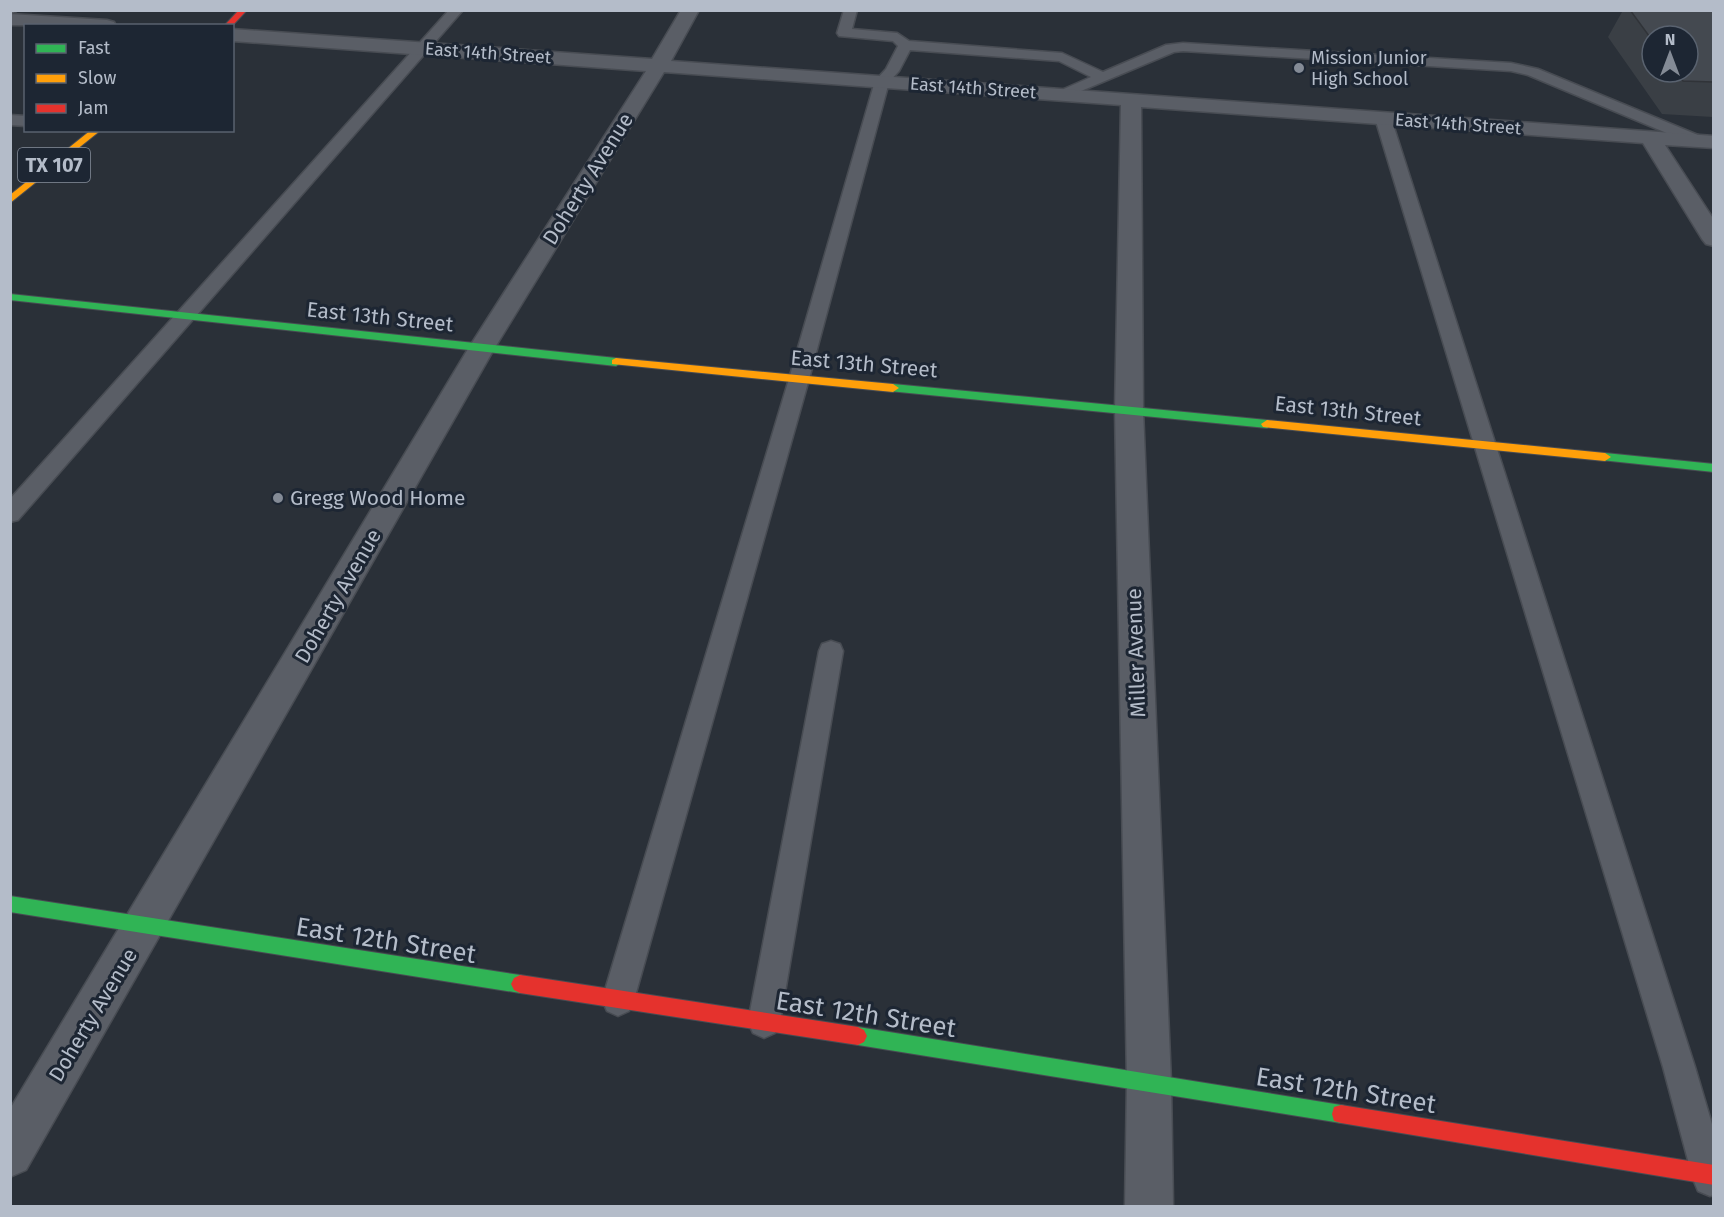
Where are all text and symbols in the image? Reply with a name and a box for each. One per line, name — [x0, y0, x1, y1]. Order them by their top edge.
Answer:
legend — [24, 24, 234, 132]
north arrow — [1640, 24, 1700, 84]
text: N — [1665, 30, 1675, 49]
text: Fast — [78, 37, 111, 59]
street label: East 14th Street — [424, 38, 552, 68]
place label: Mission Junior High School — [1311, 47, 1427, 90]
marker: Mission Junior High School — [1292, 61, 1306, 75]
text: Slow — [78, 67, 117, 89]
street label: East 14th Street — [909, 73, 1037, 103]
text: Jam — [78, 97, 109, 119]
street label: Doherty Avenue — [537, 108, 639, 250]
street label: East 14th Street — [1394, 109, 1522, 139]
road number: TX 107 — [18, 148, 90, 182]
street label: East 13th Street — [305, 296, 455, 338]
street label: East 13th Street — [790, 345, 939, 383]
street label: East 13th Street — [1273, 390, 1423, 432]
place label: Gregg Wood Home — [290, 485, 465, 511]
marker: Gregg Wood Home — [271, 491, 285, 505]
street label: Doherty Avenue — [289, 524, 387, 668]
street label: Miller Avenue — [1121, 588, 1151, 718]
street label: East 12th Street — [294, 911, 479, 970]
street label: Doherty Avenue — [43, 944, 143, 1086]
street label: East 12th Street — [774, 985, 959, 1044]
street label: East 12th Street — [1254, 1061, 1439, 1120]

